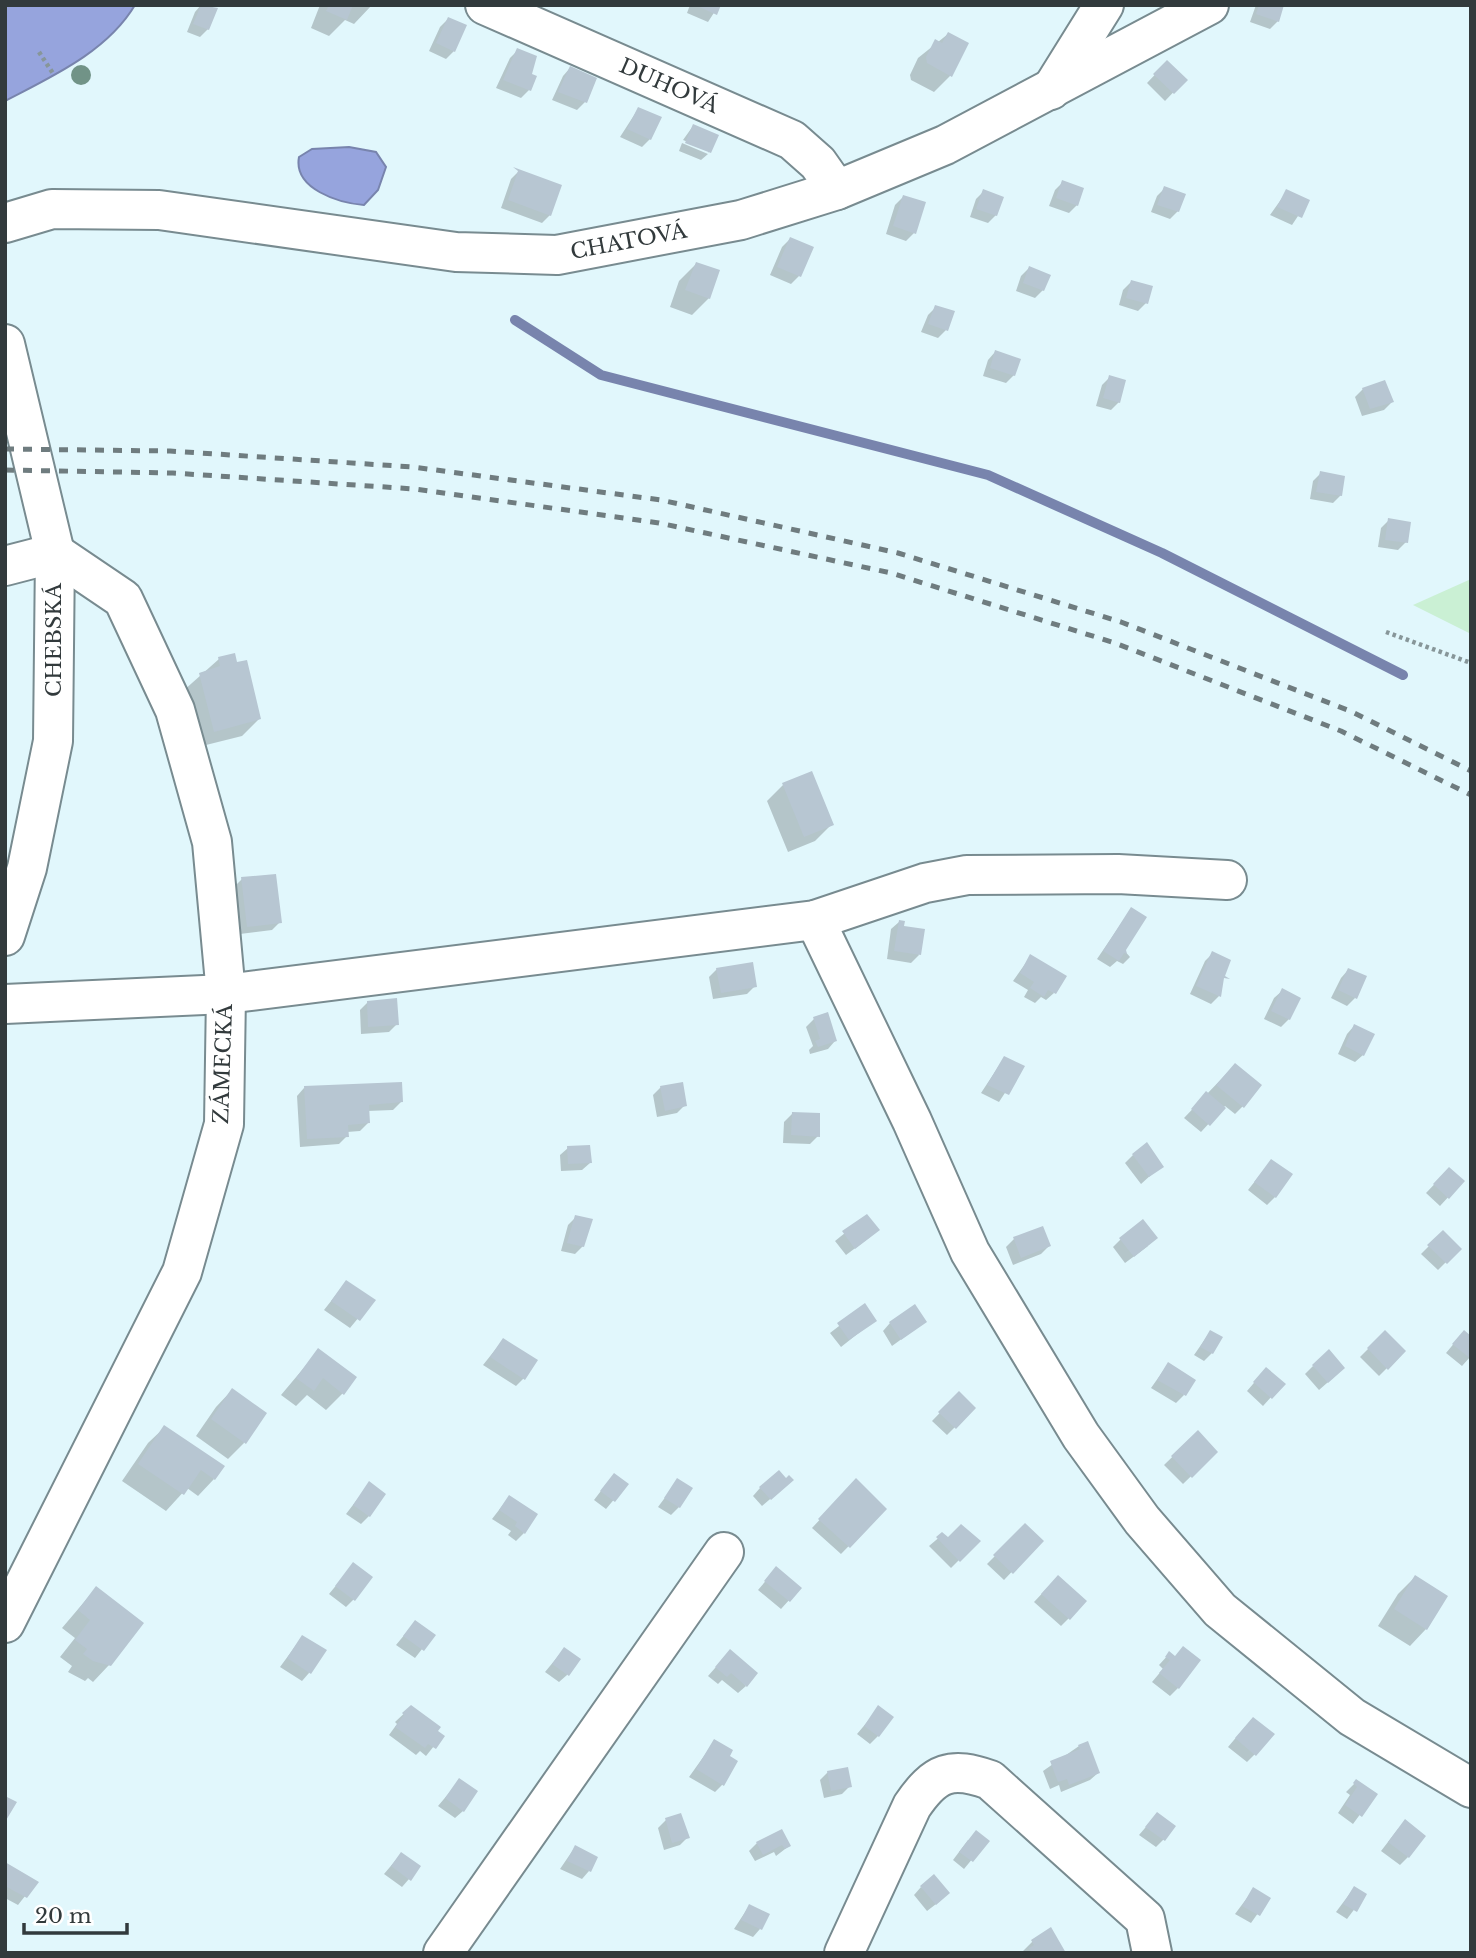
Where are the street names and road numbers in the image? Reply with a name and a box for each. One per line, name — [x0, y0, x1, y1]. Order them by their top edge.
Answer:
street label: DUHOVÁ — [615, 53, 723, 119]
street label: CHATOVÁ — [568, 217, 690, 265]
street label: CHEBSKÁ — [41, 582, 67, 697]
street label: ZÁMECKÁ — [208, 1003, 238, 1124]

